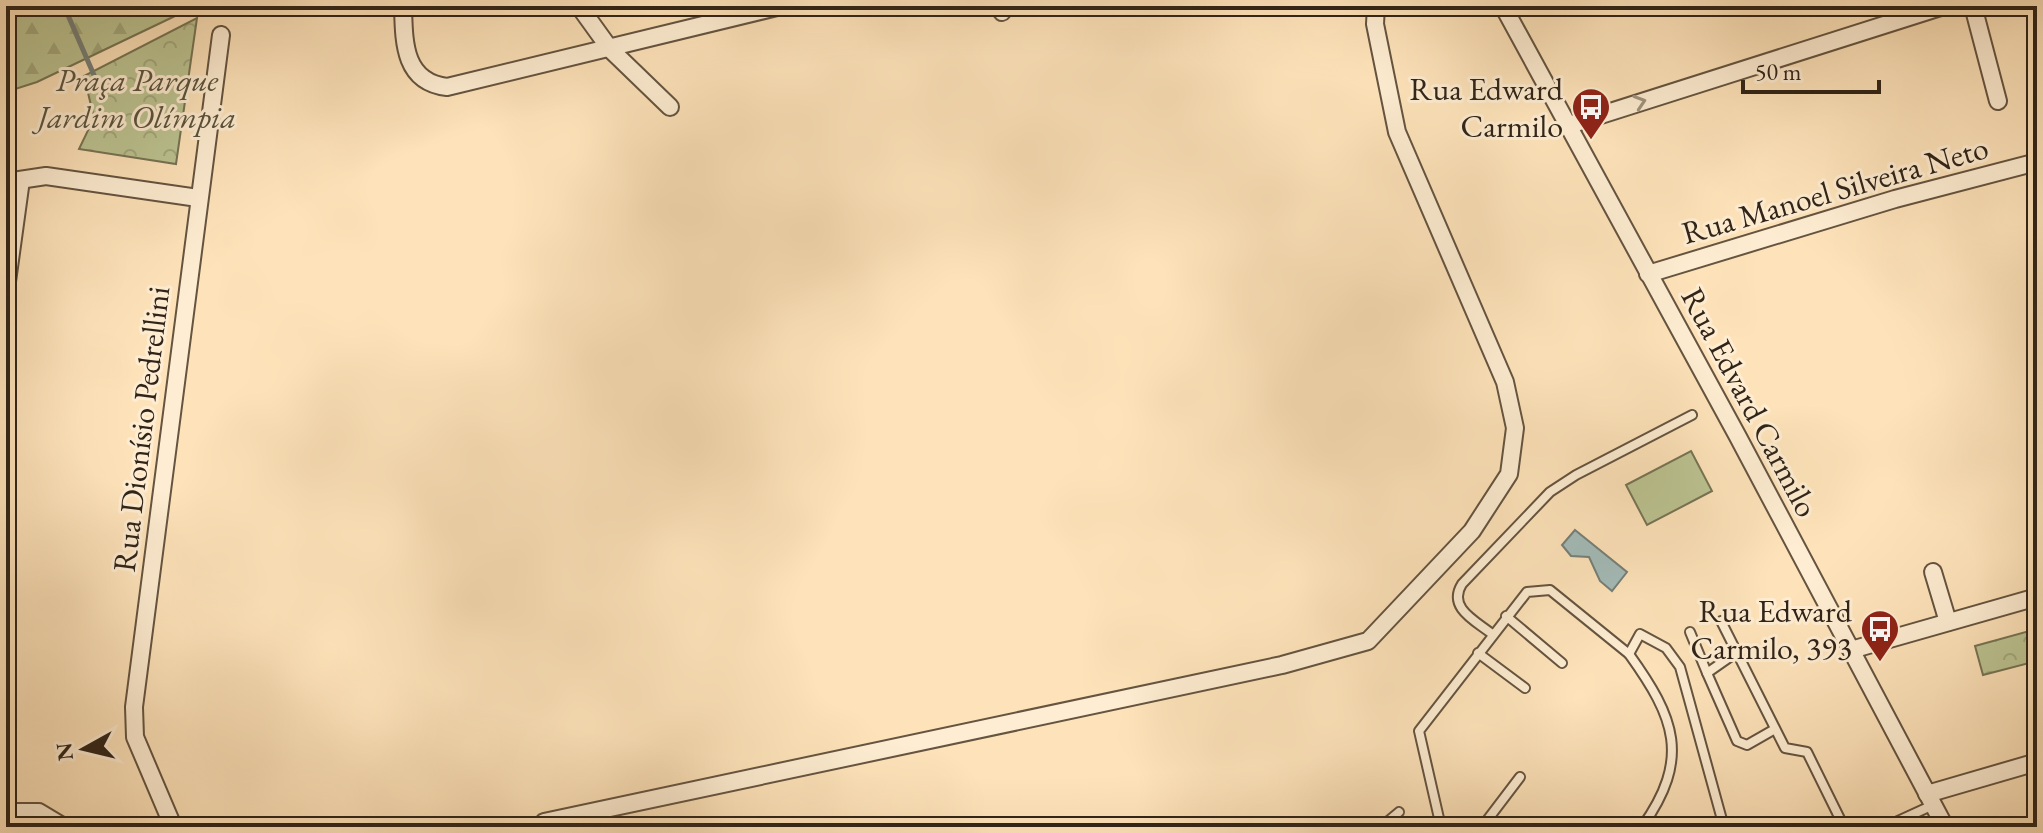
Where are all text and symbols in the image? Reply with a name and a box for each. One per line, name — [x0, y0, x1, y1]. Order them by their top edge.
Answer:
scale bar — [1743, 44, 1879, 94]
text: 50 m — [1755, 56, 1802, 87]
park label: Praça Parque Jardim Olímpia — [32, 59, 236, 138]
place label: Rua Edward Carmilo — [1410, 68, 1564, 147]
bus stop icon: Rua Edward Carmilo — [1570, 86, 1612, 141]
one-way arrow — [1633, 96, 1647, 112]
street label: Rua Manoel Silveira Neto — [1677, 126, 1993, 254]
street label: Rua Edvard Carmilo — [1672, 280, 1828, 524]
street label: Rua Dionísio Pedrellini — [103, 284, 179, 574]
place label: Rua Edward Carmilo, 393 — [1691, 590, 1853, 669]
bus stop icon: Rua Edward Carmilo, 393 — [1859, 608, 1901, 663]
north arrow — [44, 709, 124, 789]
text: N — [49, 741, 80, 763]

